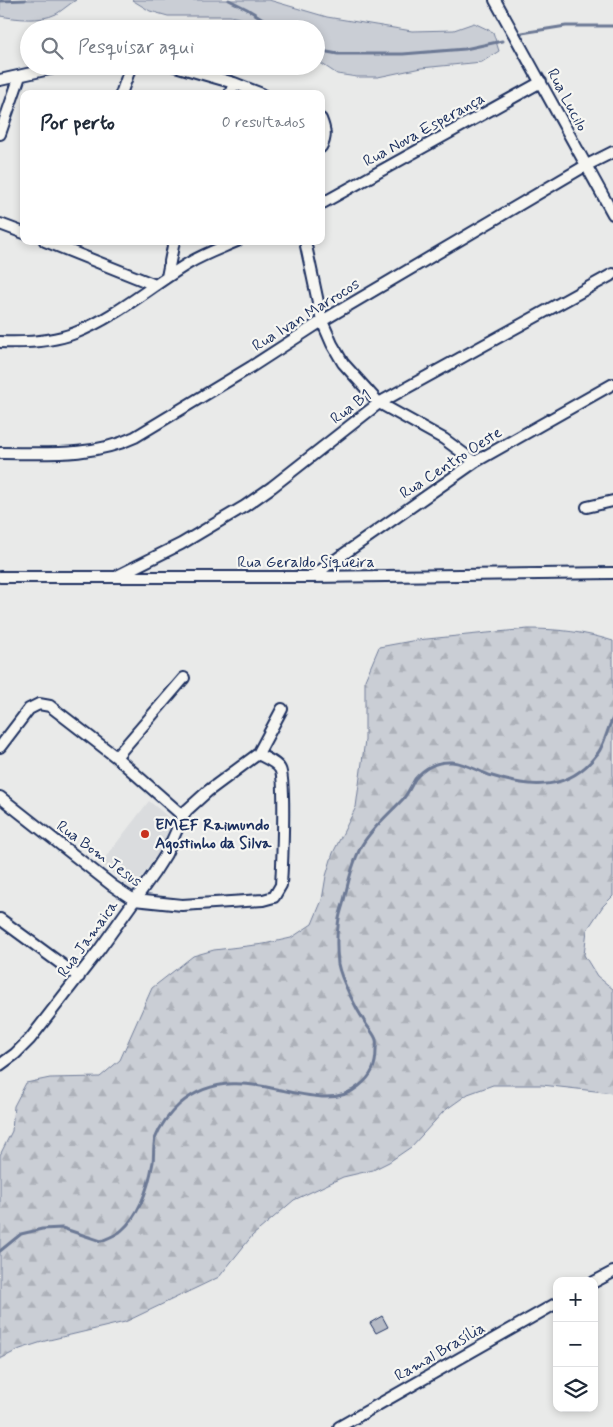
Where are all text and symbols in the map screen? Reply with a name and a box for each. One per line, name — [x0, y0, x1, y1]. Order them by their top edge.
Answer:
search box — [20, 20, 325, 75]
icon: search — [38, 34, 66, 62]
text: Pesquisar aqui — [78, 35, 194, 60]
street label: Rua Lucilo — [542, 65, 592, 135]
street label: Rua Nova Esperança — [360, 88, 488, 172]
text: Por perto — [40, 109, 115, 137]
text: 0 resultados — [222, 112, 305, 133]
street label: Rua Ivan Marrocos — [248, 274, 364, 356]
street label: Rua B1 — [326, 385, 376, 429]
street label: Rua Centro Oeste — [396, 422, 506, 504]
street label: Rua Geraldo Siqueira — [237, 552, 375, 573]
place label: EMEF Raimundo Agostinho da Silva — [155, 815, 272, 855]
street label: Rua Bom Jesus — [52, 816, 146, 892]
marker: EMEF Raimundo Agostinho da Silva — [139, 828, 151, 840]
street label: Rua Jamaica — [53, 896, 123, 982]
map controls — [553, 1277, 598, 1412]
button: + — [553, 1277, 598, 1322]
street label: Ramal Brasília — [391, 1318, 489, 1386]
button: − — [553, 1322, 598, 1367]
button: layers — [553, 1367, 598, 1412]

